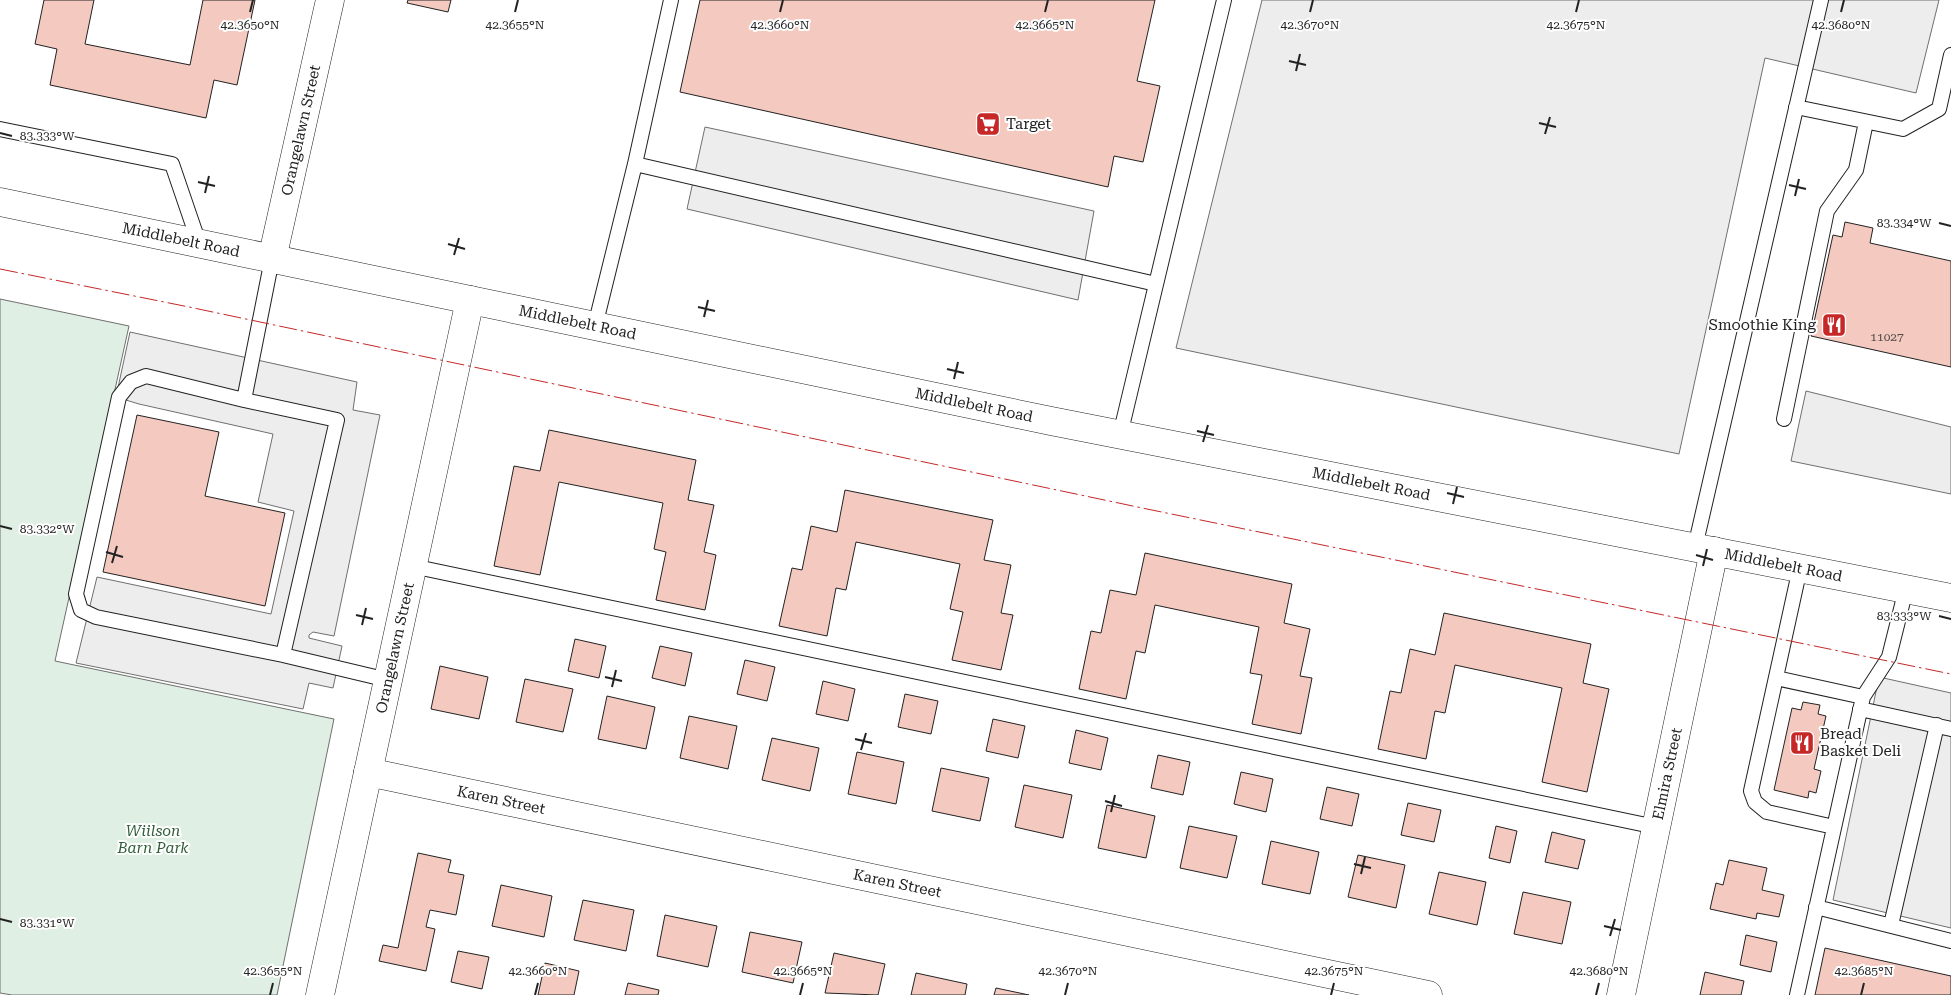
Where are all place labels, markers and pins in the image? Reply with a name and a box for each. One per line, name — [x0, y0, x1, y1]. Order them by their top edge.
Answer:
supermarket icon: Target — [975, 111, 1001, 137]
place label: Target — [1006, 115, 1052, 133]
restaurant icon: Smoothie King — [1821, 312, 1847, 338]
place label: Smoothie King — [1709, 316, 1816, 334]
place label: Bread Basket Deli — [1820, 725, 1901, 760]
restaurant icon: Bread Basket Deli — [1789, 730, 1815, 756]

